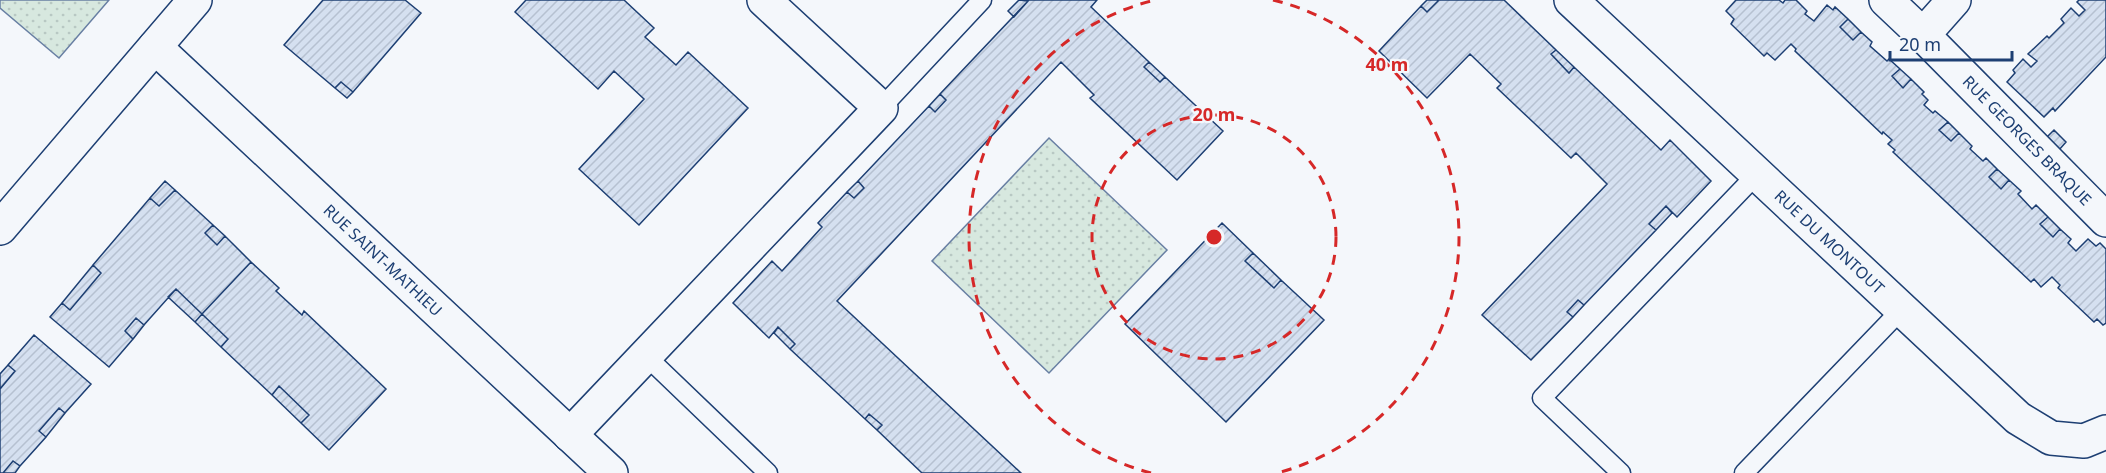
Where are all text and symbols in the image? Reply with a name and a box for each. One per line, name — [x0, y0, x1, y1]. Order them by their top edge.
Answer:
scale bar — [1890, 24, 2012, 62]
text: 20 m — [1899, 32, 1941, 56]
text: 40 m — [1366, 52, 1408, 76]
street label: RUE GEORGES BRAQUE — [1958, 71, 2096, 210]
text: 20 m — [1193, 102, 1235, 126]
street label: RUE DU MONTOUT — [1770, 185, 1889, 299]
street label: RUE SAINT-MATHIEU — [319, 199, 447, 321]
centre of rings — [1204, 227, 1224, 247]

